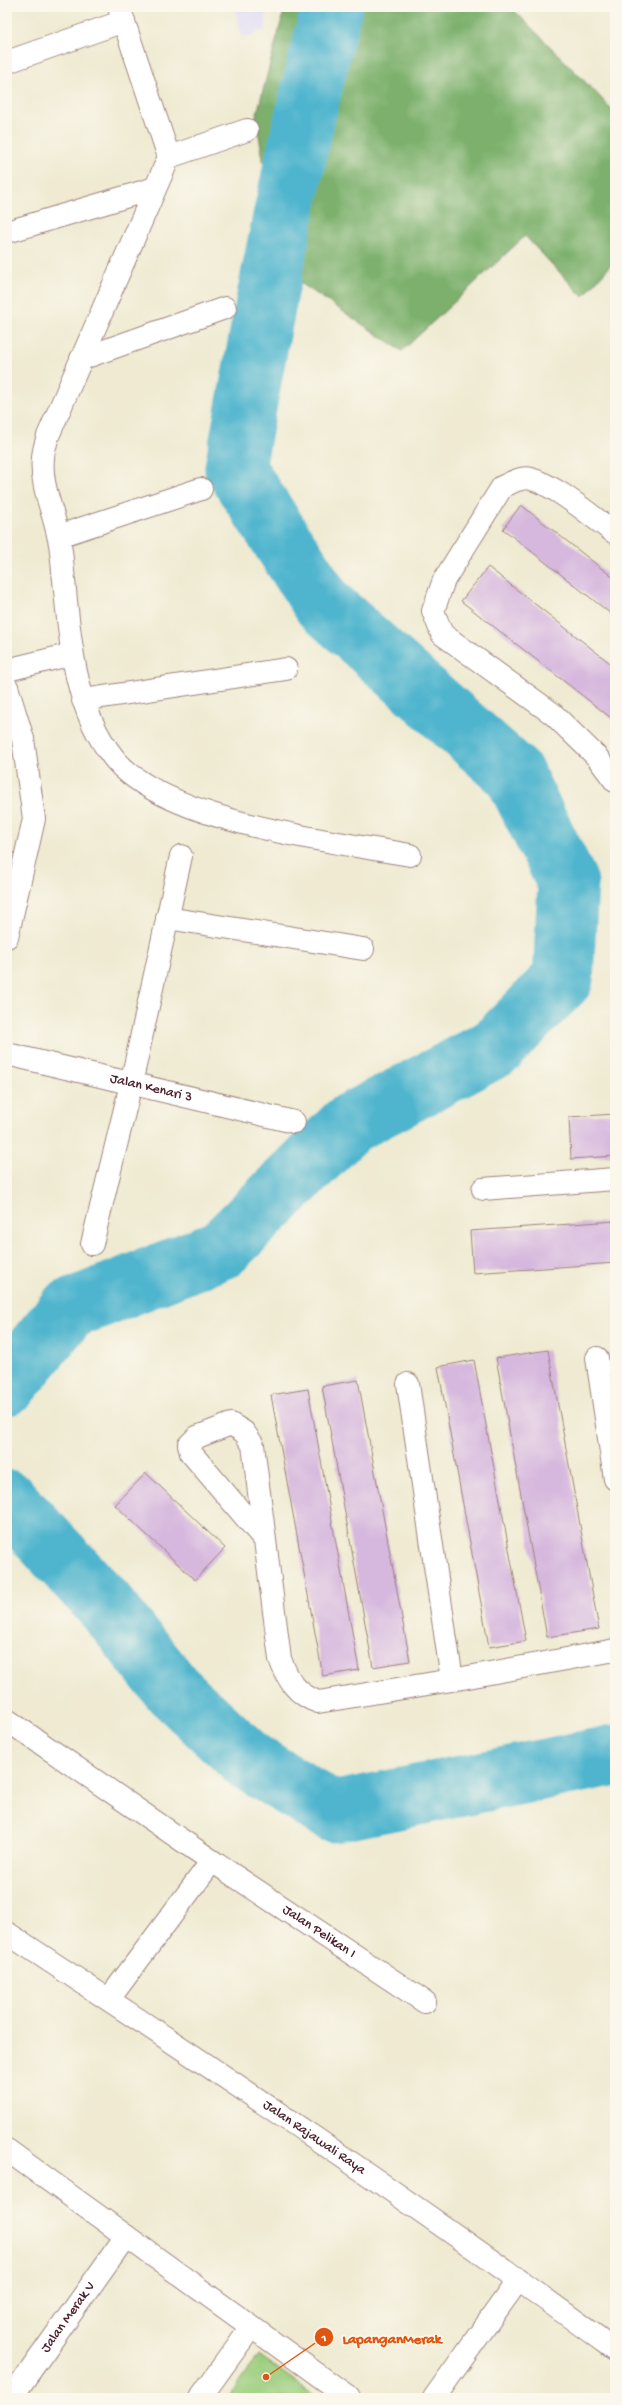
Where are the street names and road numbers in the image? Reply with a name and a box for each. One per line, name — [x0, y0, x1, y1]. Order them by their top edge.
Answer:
street label: Jalan Kenari 3 — [108, 1070, 194, 1106]
street label: Jalan Pelikan I — [279, 1901, 359, 1962]
street label: Jalan Rajawali Raya — [259, 2097, 370, 2179]
street label: Jalan Merak V — [37, 2278, 99, 2356]

